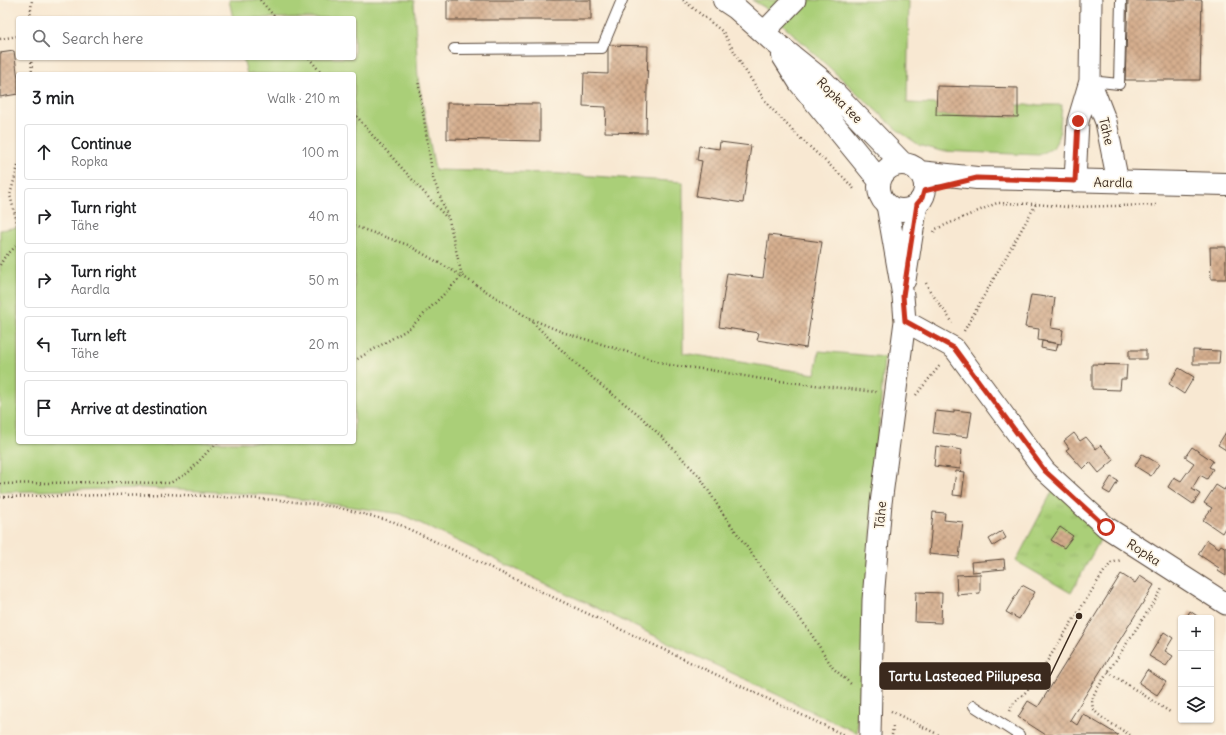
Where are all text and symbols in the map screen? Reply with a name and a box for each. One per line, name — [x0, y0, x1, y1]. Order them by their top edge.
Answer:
search box — [16, 16, 356, 60]
icon: search — [30, 27, 52, 49]
text: Search here — [62, 29, 143, 48]
street label: Ropka tee — [813, 74, 866, 127]
text: 3 min — [32, 87, 74, 109]
text: Walk · 210 m — [267, 90, 340, 107]
route end — [1069, 112, 1087, 130]
street label: Tähe — [1095, 116, 1118, 147]
text: Continue — [71, 134, 132, 153]
icon: ahead — [33, 141, 55, 163]
text: 100 m — [302, 144, 339, 161]
text: Ropka — [71, 153, 108, 170]
street label: Aardla — [1093, 174, 1133, 191]
text: Turn right — [71, 198, 136, 217]
icon: right — [33, 205, 55, 227]
text: 40 m — [308, 208, 339, 225]
text: Tähe — [71, 217, 99, 234]
text: Turn right — [71, 262, 136, 281]
icon: right — [33, 269, 55, 291]
text: 50 m — [308, 272, 339, 289]
text: Aardla — [71, 281, 110, 298]
text: Turn left — [71, 326, 126, 345]
icon: left — [33, 333, 55, 355]
text: 20 m — [309, 336, 339, 353]
text: Tähe — [71, 345, 99, 362]
icon: arrive — [33, 397, 55, 419]
text: Arrive at destination — [71, 399, 207, 418]
street label: Tähe — [871, 500, 890, 530]
route start — [1097, 518, 1115, 536]
street label: Ropka — [1124, 535, 1164, 570]
map controls — [1178, 615, 1214, 723]
button: + — [1178, 615, 1214, 651]
button: − — [1178, 651, 1214, 687]
callout: Tartu Lasteaed Piilupesa — [880, 663, 1050, 689]
text: Tartu Lasteaed Piilupesa — [888, 667, 1042, 685]
button: layers — [1178, 687, 1214, 723]

